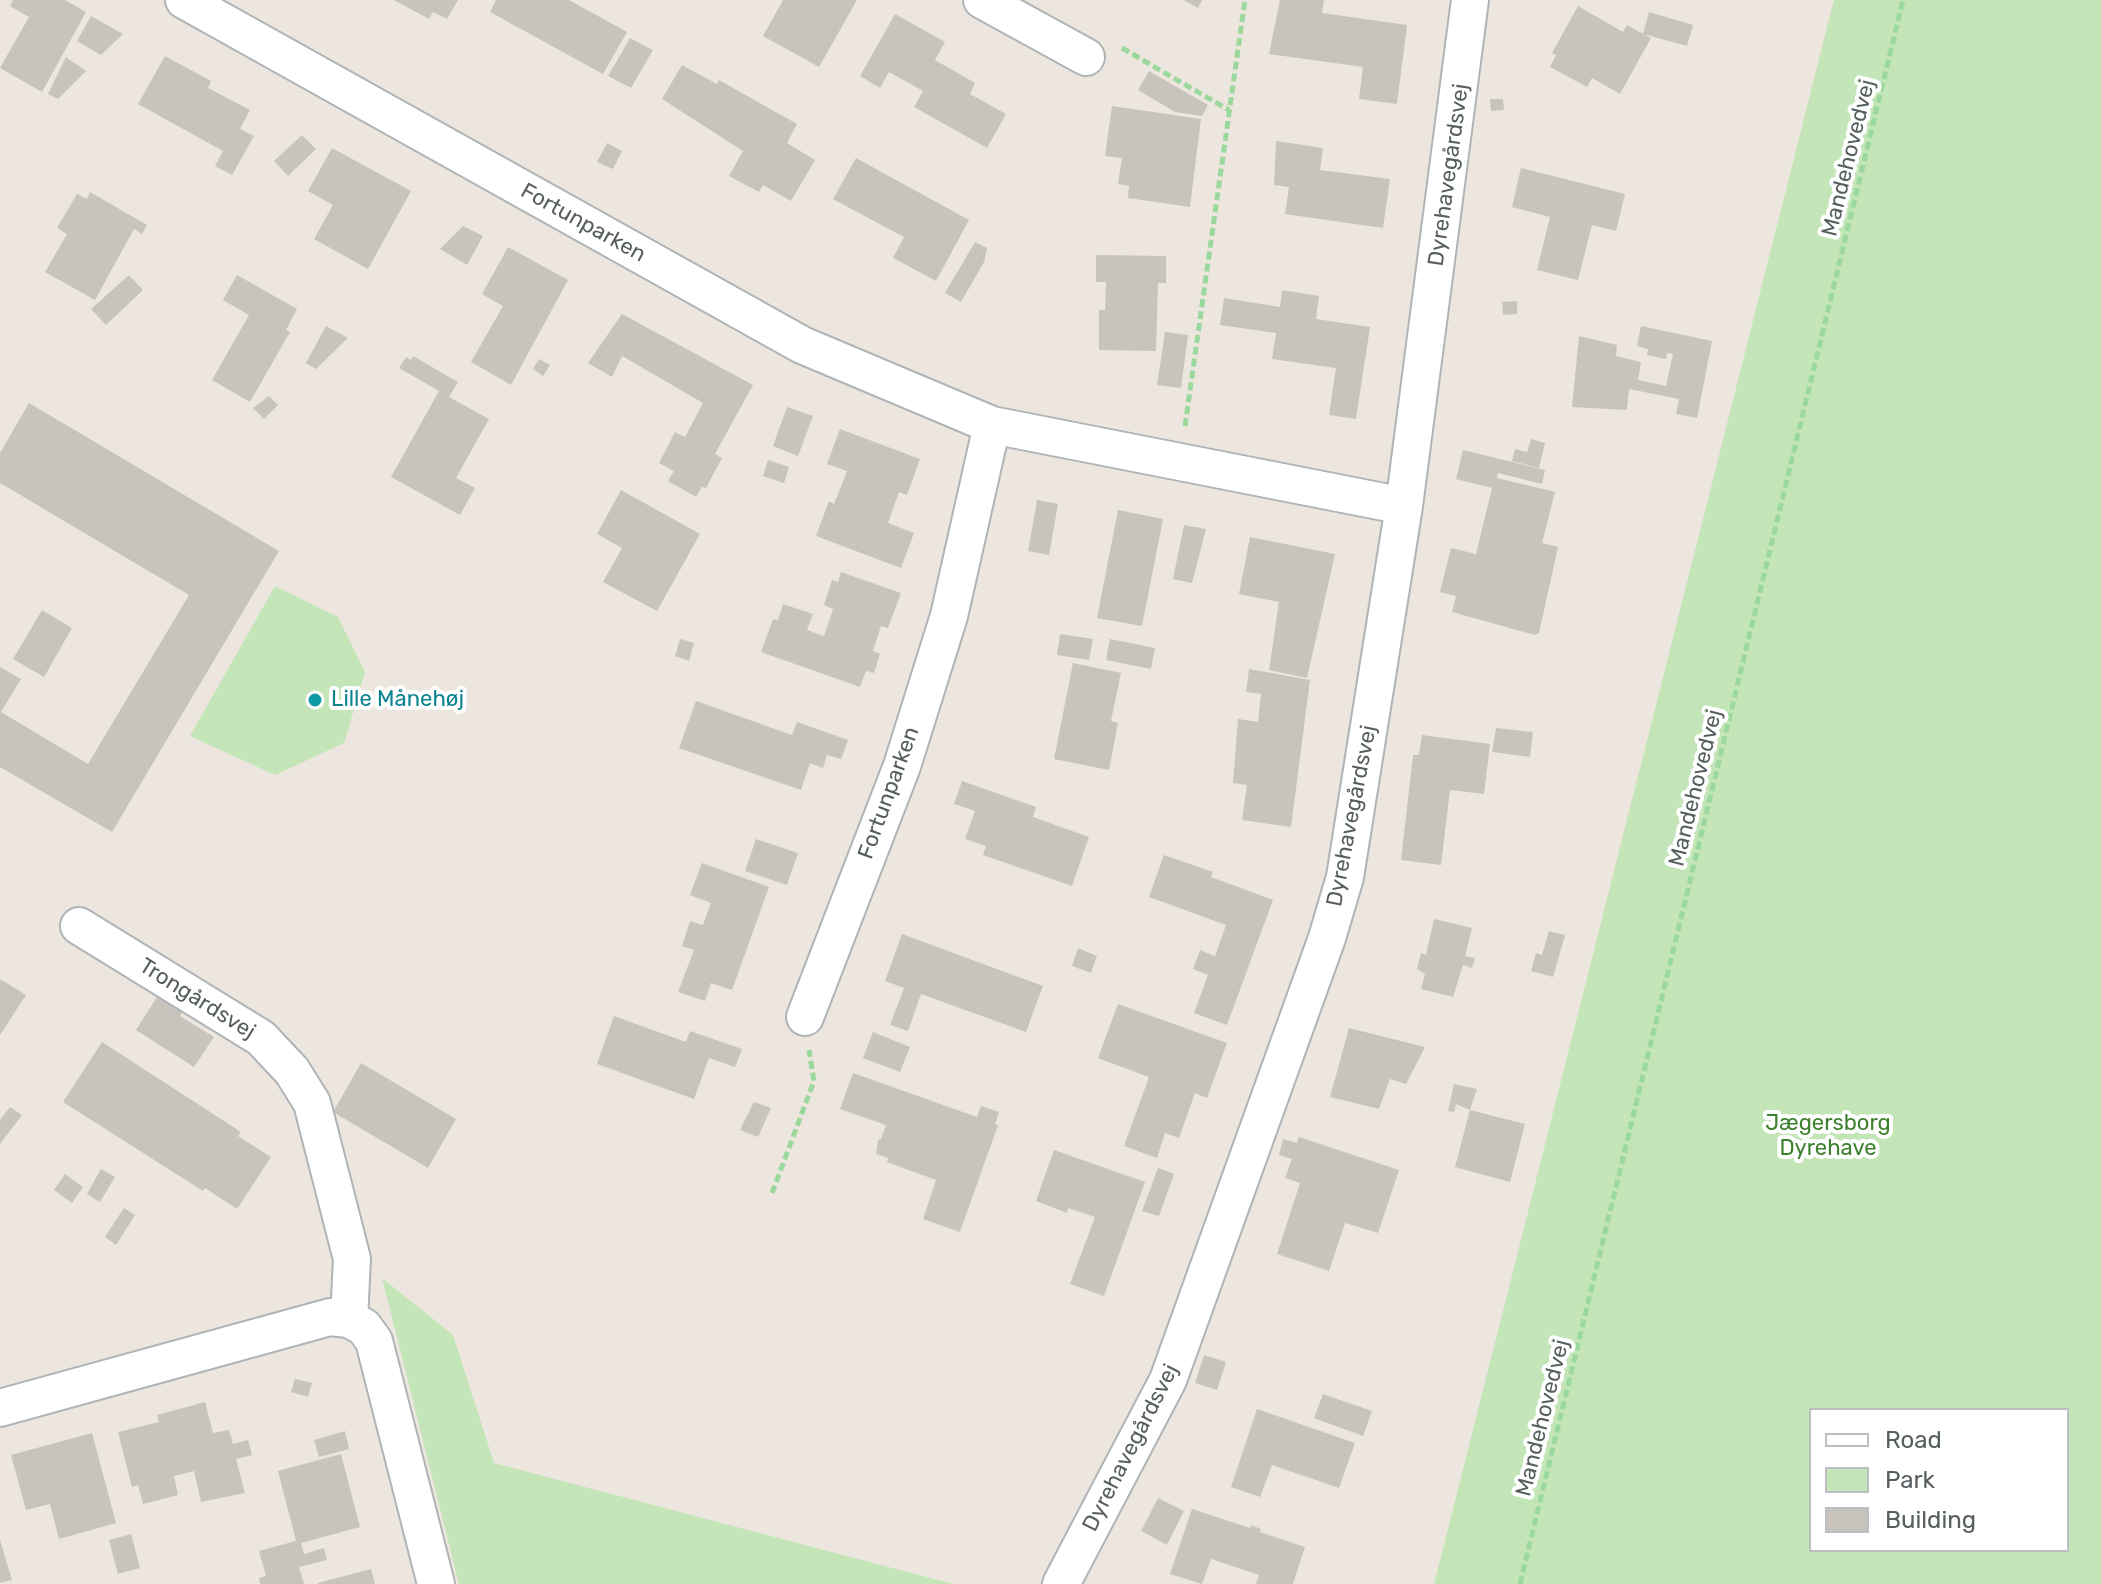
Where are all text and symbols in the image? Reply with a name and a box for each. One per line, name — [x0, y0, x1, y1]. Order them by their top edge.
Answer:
street label: Mandehovedvej — [1817, 77, 1881, 239]
street label: Dyrehavegårdsvej — [1423, 82, 1475, 268]
street label: Fortunparken — [516, 178, 650, 268]
place label: Lille Månehøj — [331, 687, 464, 713]
marker: Lille Månehøj — [306, 691, 324, 709]
street label: Mandehovedvej — [1664, 707, 1728, 869]
street label: Fortunparken — [853, 723, 925, 863]
street label: Dyrehavegårdsvej — [1321, 723, 1383, 909]
street label: Trongårdsvej — [134, 953, 260, 1045]
park label: Jægersborg Dyrehave — [1765, 1111, 1891, 1162]
street label: Mandehovedvej — [1511, 1337, 1575, 1499]
street label: Dyrehavegårdsvej — [1077, 1360, 1185, 1536]
legend — [1809, 1408, 2069, 1552]
text: Road — [1885, 1426, 1942, 1454]
text: Park — [1885, 1466, 1935, 1494]
text: Building — [1885, 1506, 1976, 1534]

